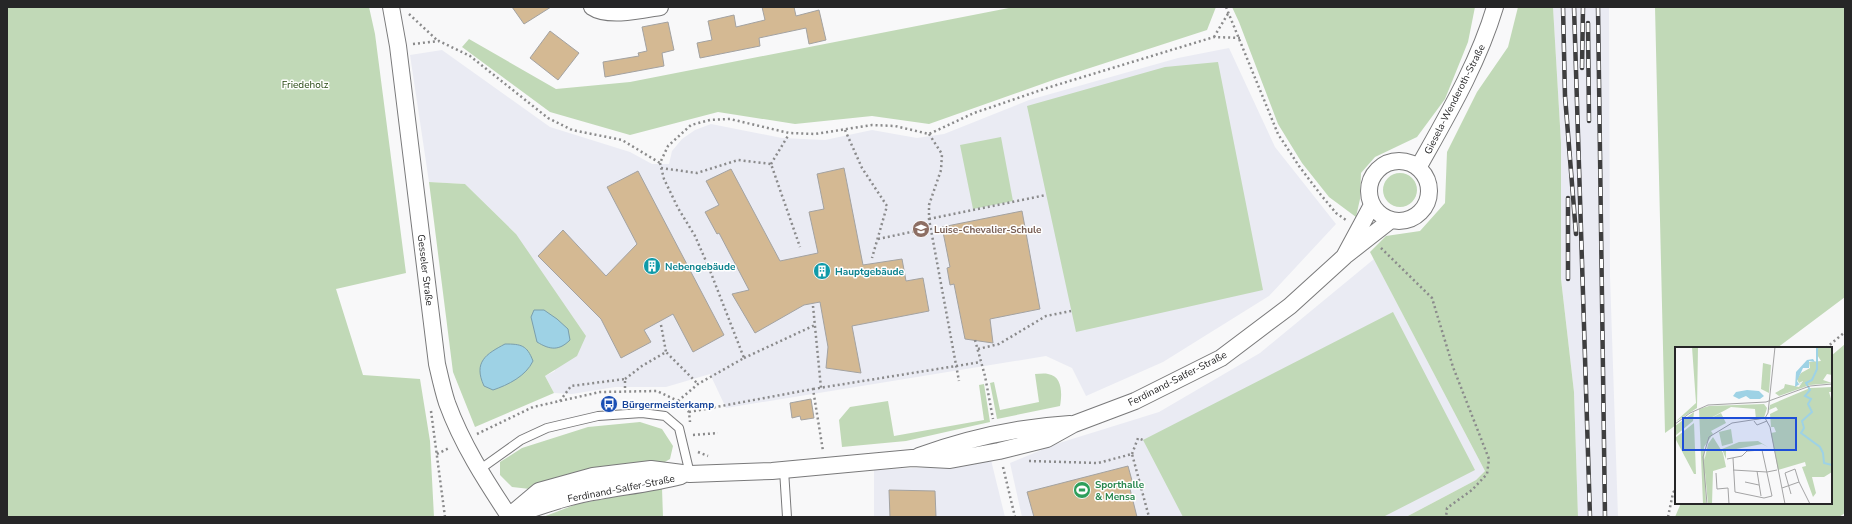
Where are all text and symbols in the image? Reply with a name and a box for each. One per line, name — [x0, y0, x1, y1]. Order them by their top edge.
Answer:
street label: Giesela-Wenderoth-Straße — [1421, 42, 1489, 157]
park label: Friedeholz — [282, 78, 329, 92]
school or university icon: Luise-Chevalier-Schule — [911, 219, 931, 239]
place label: Luise-Chevalier-Schule — [934, 223, 1042, 237]
street label: Gesseler Straße — [414, 234, 436, 307]
building icon: Nebengebäude — [642, 256, 662, 276]
place label: Nebengebäude — [665, 260, 736, 274]
building icon: Hauptgebäude — [812, 261, 832, 281]
place label: Hauptgebäude — [835, 265, 904, 279]
inset map — [1675, 347, 1832, 504]
street label: Ferdinand-Salfer-Straße — [1126, 348, 1229, 410]
bus stop icon: Bürgermeisterkamp — [599, 394, 619, 414]
place label: Bürgermeisterkamp — [622, 398, 714, 412]
street label: Ferdinand-Salfer-Straße — [566, 472, 676, 506]
place label: Sporthalle & Mensa — [1095, 478, 1145, 504]
sports icon: Sporthalle & Mensa — [1072, 480, 1092, 500]

